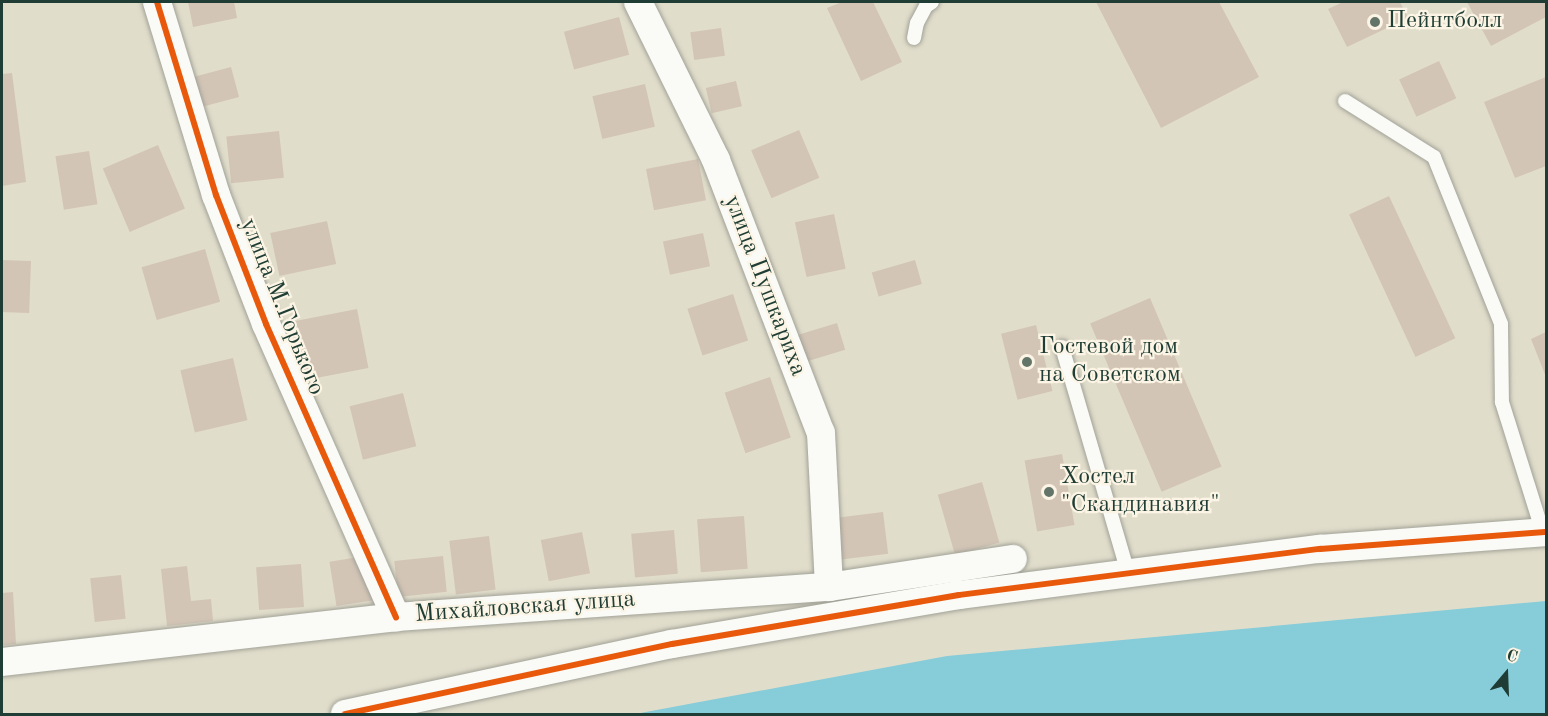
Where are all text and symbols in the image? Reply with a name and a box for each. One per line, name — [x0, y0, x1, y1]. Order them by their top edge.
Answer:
place label: Пейнтболл — [1387, 8, 1502, 36]
marker: Пейнтболл — [1368, 15, 1382, 29]
street label: улица Пушкариха — [716, 191, 812, 381]
street label: улица М.Горького — [232, 214, 330, 400]
place label: Гостевой дом на Советском — [1039, 334, 1181, 390]
marker: Гостевой дом на Советском — [1020, 355, 1034, 369]
place label: Хостел "Скандинавия" — [1061, 464, 1220, 520]
marker: Хостел "Скандинавия" — [1042, 485, 1056, 499]
street label: Михайловская улица — [414, 586, 636, 630]
north arrow — [1476, 644, 1536, 704]
text: С — [1504, 648, 1519, 666]

